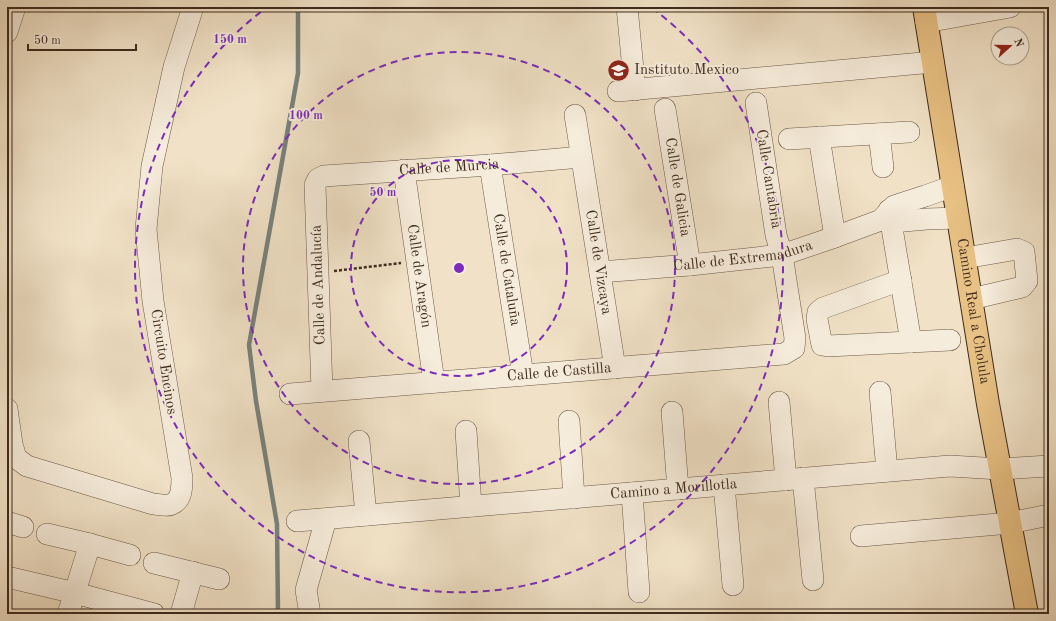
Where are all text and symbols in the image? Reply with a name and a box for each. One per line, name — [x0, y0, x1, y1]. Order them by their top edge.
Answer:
scale bar — [28, 26, 136, 52]
north arrow — [990, 26, 1030, 66]
text: 150 m — [213, 33, 247, 46]
text: 50 m — [34, 34, 61, 47]
text: N — [1011, 37, 1025, 49]
school or university icon: Instituto Mexico — [606, 57, 632, 83]
place label: Instituto Mexico — [634, 63, 739, 78]
text: 100 m — [289, 110, 323, 122]
street label: Calle Cantabria — [753, 128, 783, 230]
street label: Calle de Galicia — [662, 136, 693, 238]
street label: Calle de Murcia — [399, 157, 501, 179]
text: 50 m — [370, 186, 397, 199]
street label: Calle de Vizcaya — [583, 209, 614, 316]
street label: Calle de Cataluña — [490, 213, 523, 327]
street label: Calle de Aragón — [404, 223, 434, 329]
street label: Calle de Andalucía — [309, 224, 329, 345]
street label: Camino Real a Cholula — [954, 237, 992, 386]
street label: Calle de Extremadura — [673, 238, 815, 274]
centre of rings — [452, 261, 466, 275]
street label: Circuito Encinos — [147, 308, 179, 416]
street label: Calle de Castilla — [506, 360, 612, 384]
street label: Camino a Morillotla — [610, 476, 738, 502]

